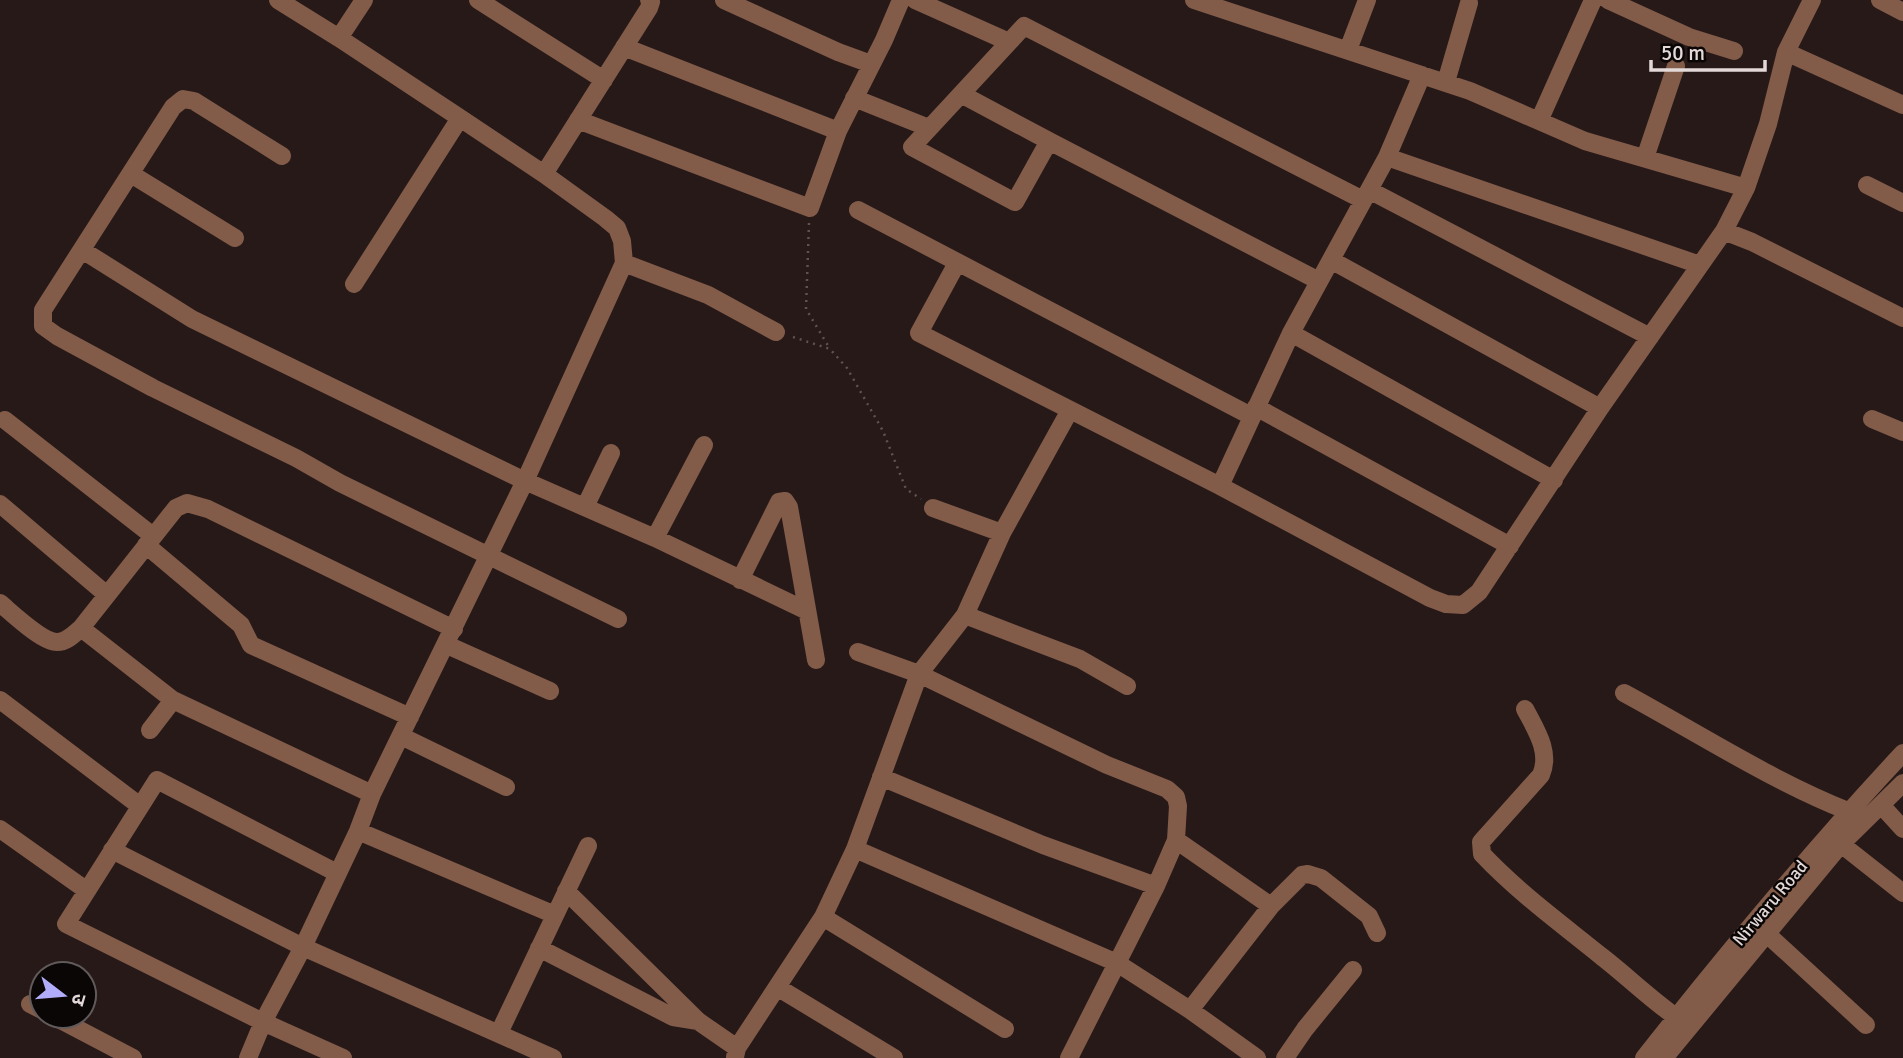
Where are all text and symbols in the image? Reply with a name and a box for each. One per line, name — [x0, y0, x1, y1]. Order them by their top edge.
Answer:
scale bar — [1651, 28, 1765, 72]
text: 50 m — [1661, 40, 1705, 66]
street label: Nirwaru Road — [1728, 856, 1812, 950]
north arrow — [28, 960, 98, 1030]
text: उ — [65, 991, 91, 1009]

